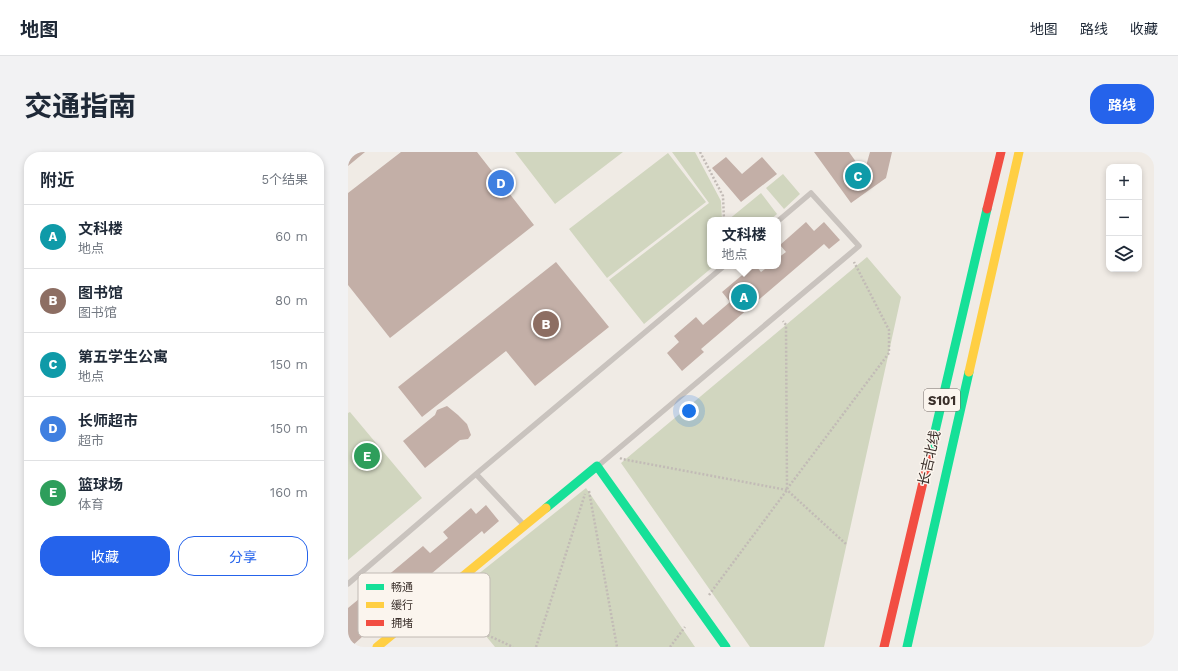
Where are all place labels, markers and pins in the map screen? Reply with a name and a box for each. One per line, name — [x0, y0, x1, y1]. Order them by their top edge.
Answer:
pin: C — [845, 161, 871, 191]
pin: D — [488, 168, 514, 198]
pin: A — [731, 282, 757, 312]
pin: B — [533, 309, 559, 339]
pin: E — [354, 441, 380, 471]

